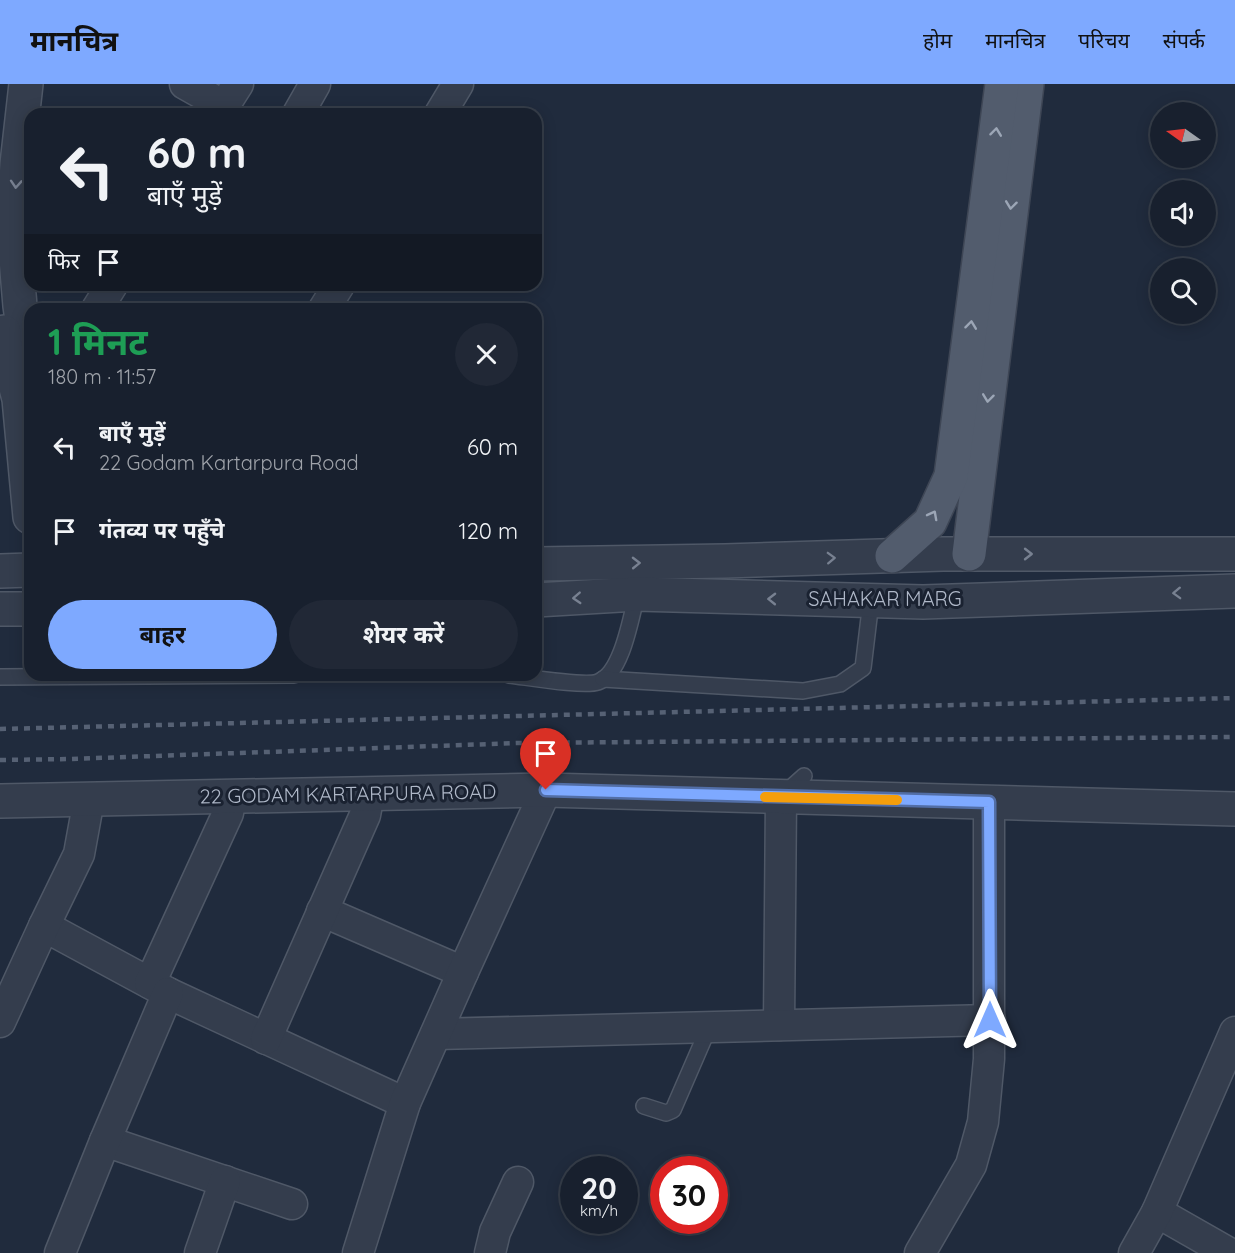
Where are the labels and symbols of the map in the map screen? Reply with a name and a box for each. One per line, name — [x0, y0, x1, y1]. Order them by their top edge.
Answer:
north arrow — [1150, 102, 1216, 168]
one-way arrow — [989, 127, 1001, 137]
one-way arrow — [10, 179, 23, 189]
one-way arrow — [1006, 200, 1018, 209]
one-way arrow — [964, 321, 976, 330]
one-way arrow — [982, 394, 995, 403]
one-way arrow — [926, 511, 937, 521]
one-way arrow — [1023, 548, 1032, 560]
one-way arrow — [826, 551, 835, 564]
one-way arrow — [631, 556, 640, 569]
street label: SAHAKAR MARG — [808, 586, 962, 611]
one-way arrow — [1172, 586, 1181, 599]
one-way arrow — [572, 591, 581, 604]
one-way arrow — [767, 592, 776, 605]
pin — [520, 728, 571, 790]
street label: 22 GODAM KARTARPURA ROAD — [199, 778, 497, 809]
position arrow — [958, 988, 1022, 1052]
speed limit sign: 30 — [650, 1156, 728, 1234]

